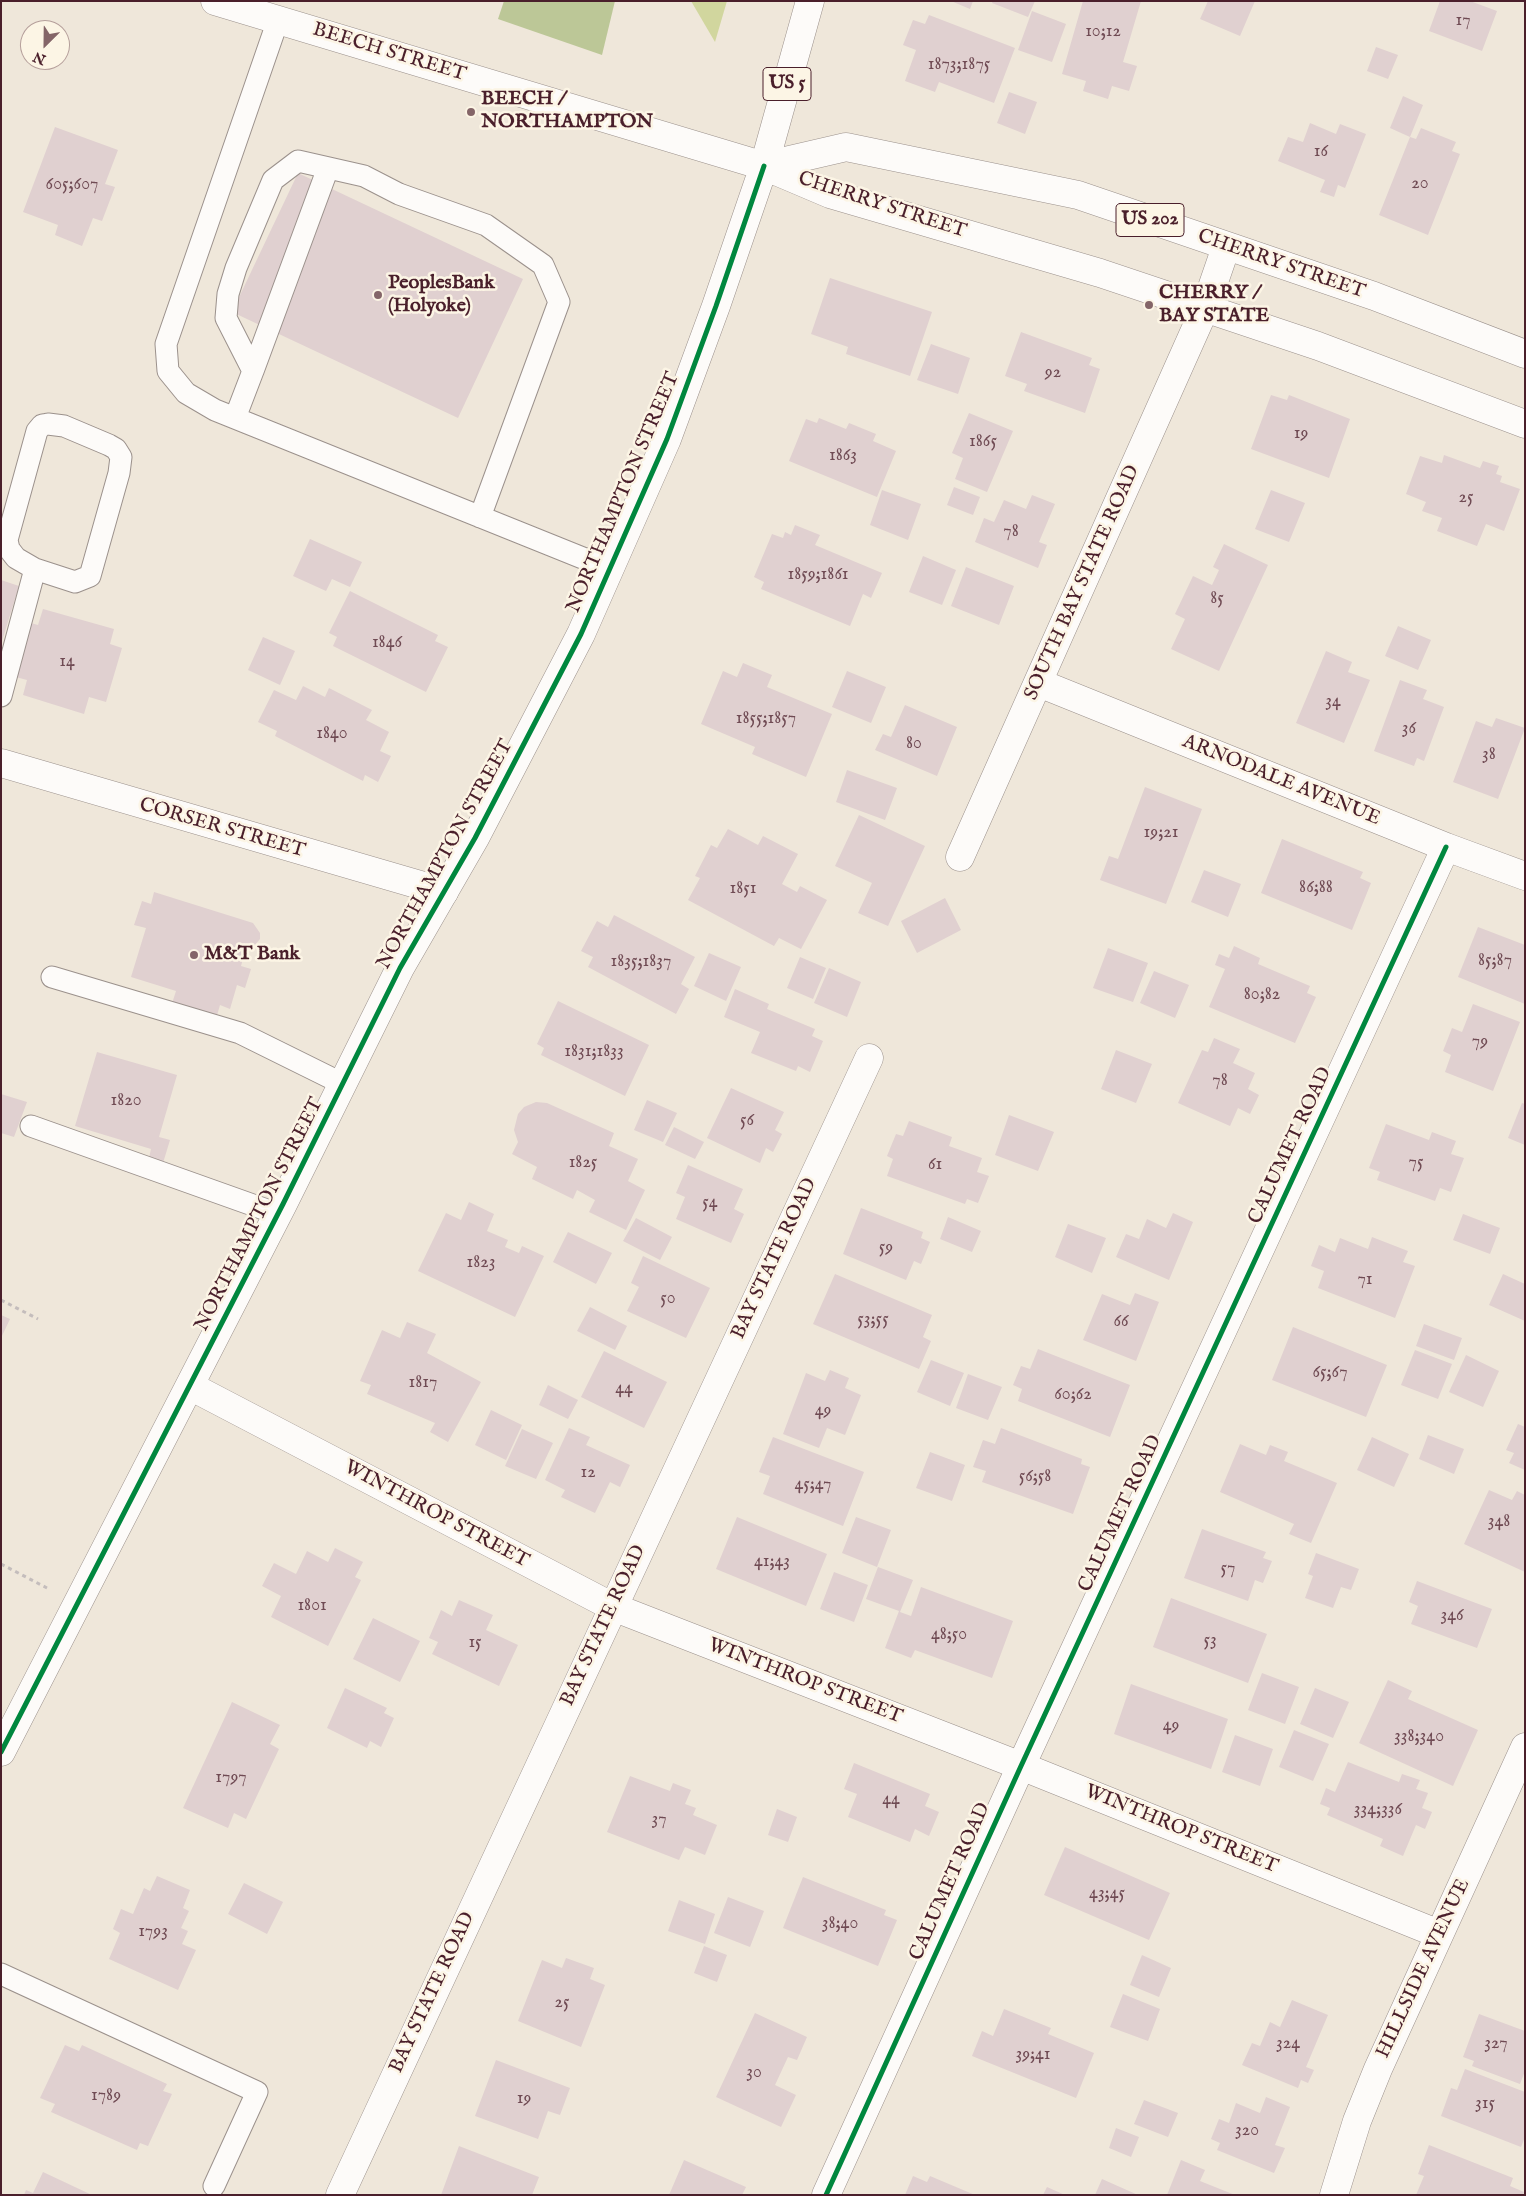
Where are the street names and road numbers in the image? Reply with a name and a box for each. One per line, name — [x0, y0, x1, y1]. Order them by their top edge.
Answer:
street label: BEECH STREET — [309, 18, 469, 88]
road number: US 5 — [763, 68, 811, 100]
street label: CHERRY STREET — [795, 167, 969, 245]
road number: US 202 — [1116, 204, 1184, 236]
street label: CHERRY STREET — [1194, 225, 1368, 305]
street label: NORTHAMPTON STREET — [562, 369, 686, 617]
street label: SOUTH BAY STATE ROAD — [1020, 462, 1146, 704]
street label: ARNODALE AVENUE — [1179, 730, 1383, 832]
street label: NORTHAMPTON STREET — [373, 736, 519, 974]
street label: CORSER STREET — [136, 794, 308, 864]
street label: CALUMET ROAD — [1244, 1064, 1338, 1228]
street label: NORTHAMPTON STREET — [191, 1094, 329, 1336]
street label: BAY STATE ROAD — [727, 1175, 823, 1343]
street label: CALUMET ROAD — [1074, 1432, 1168, 1596]
street label: WINTHROP STREET — [339, 1456, 533, 1574]
street label: BAY STATE ROAD — [556, 1542, 652, 1710]
street label: WINTHROP STREET — [705, 1634, 905, 1730]
street label: WINTHROP STREET — [1081, 1780, 1281, 1880]
street label: CALUMET ROAD — [905, 1799, 997, 1965]
street label: HILLSIDE AVENUE — [1372, 1876, 1476, 2062]
street label: BAY STATE ROAD — [385, 1909, 481, 2077]

